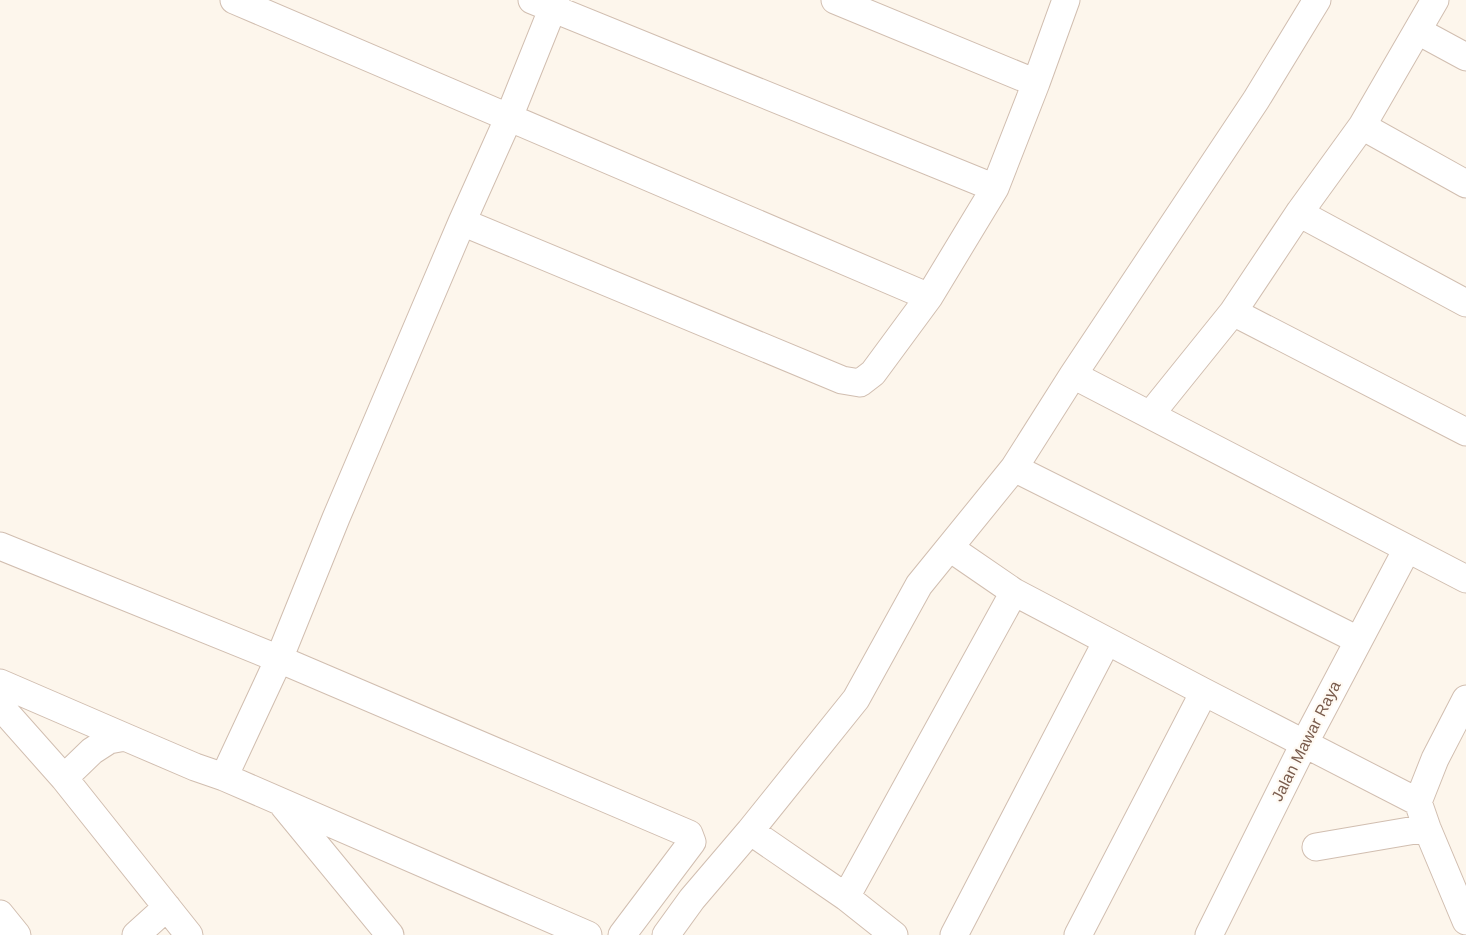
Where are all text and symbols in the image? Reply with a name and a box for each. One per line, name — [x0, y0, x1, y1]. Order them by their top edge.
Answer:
street label: Jalan Mawar Raya — [1268, 678, 1344, 804]

